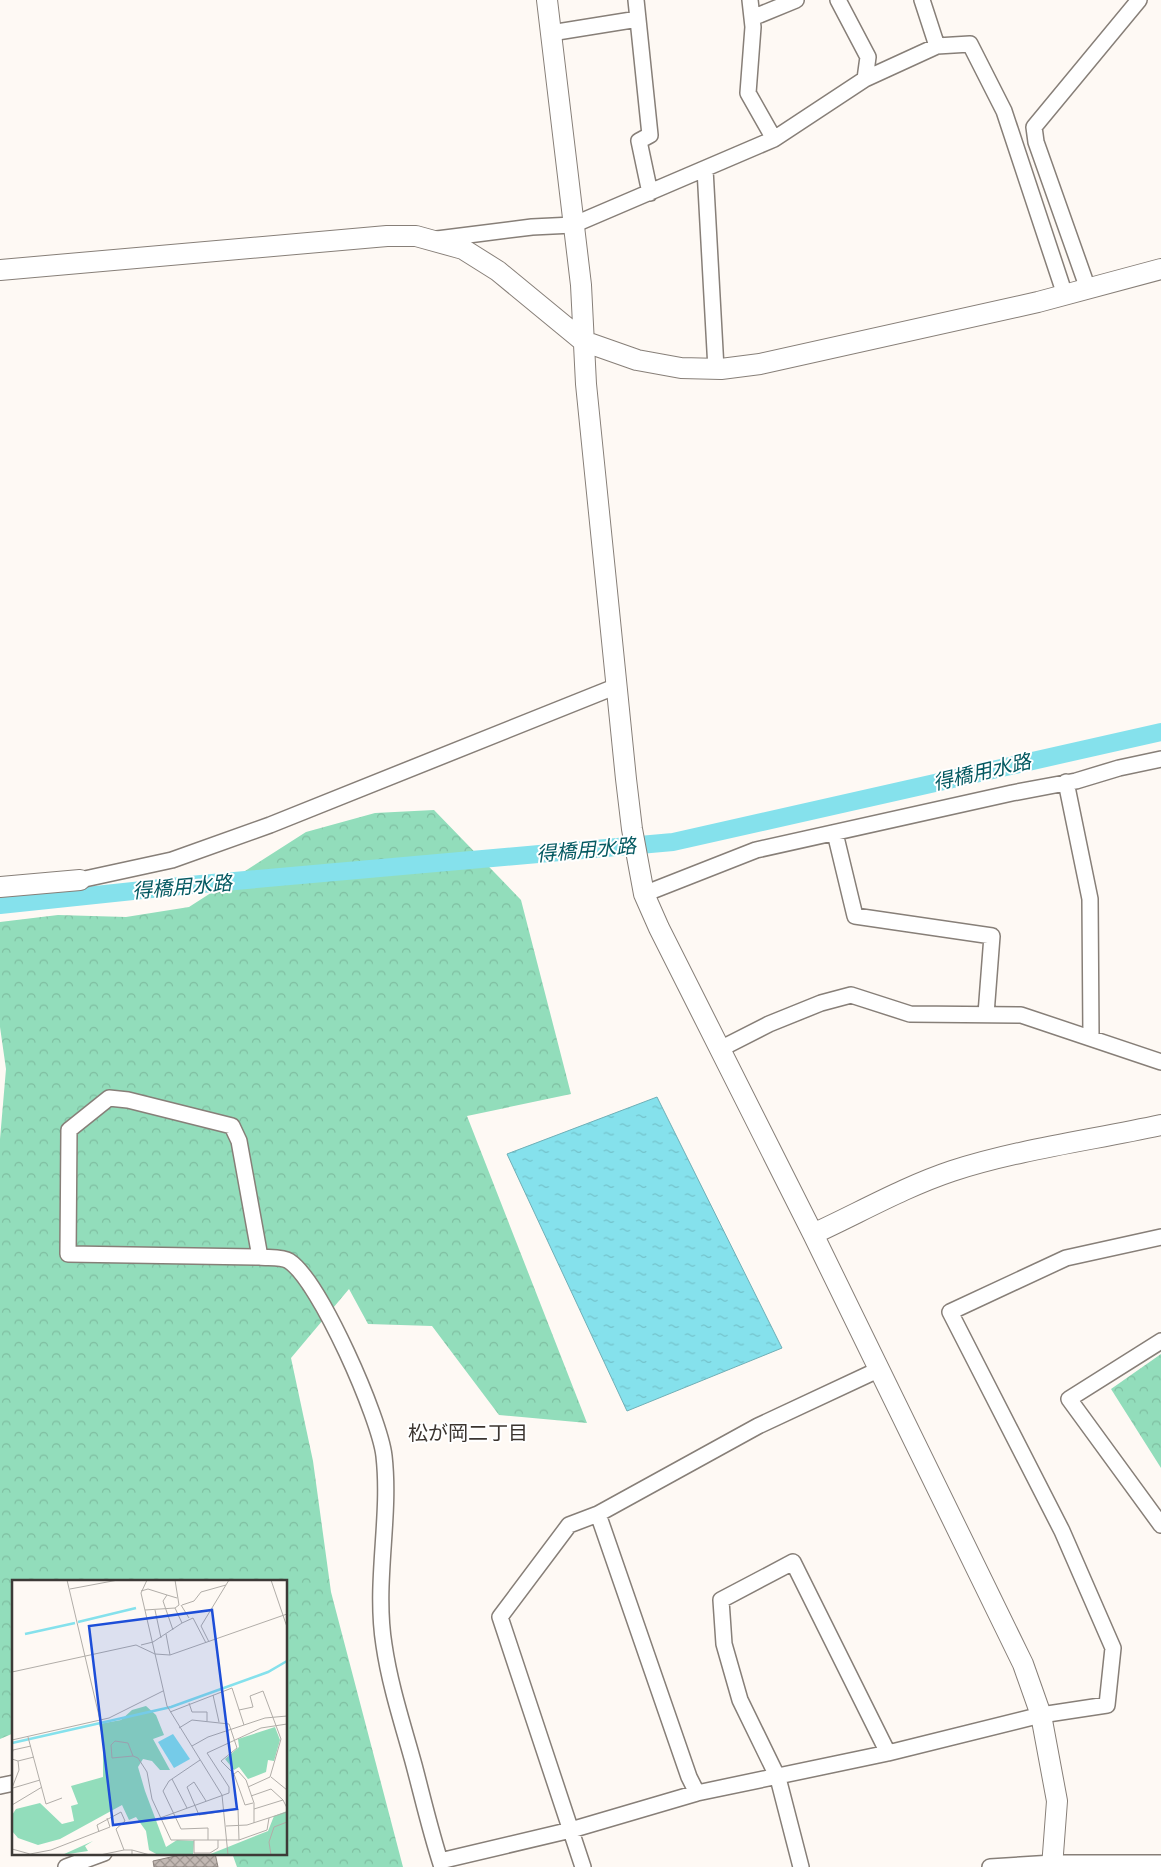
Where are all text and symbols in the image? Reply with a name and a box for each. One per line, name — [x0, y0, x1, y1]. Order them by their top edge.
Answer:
water label: 得橋用水路 — [931, 750, 1035, 796]
water label: 得橋用水路 — [535, 835, 639, 867]
water label: 得橋用水路 — [131, 872, 235, 904]
district label: 松が岡二丁目 — [408, 1422, 528, 1446]
inset map — [12, 1580, 288, 1854]

